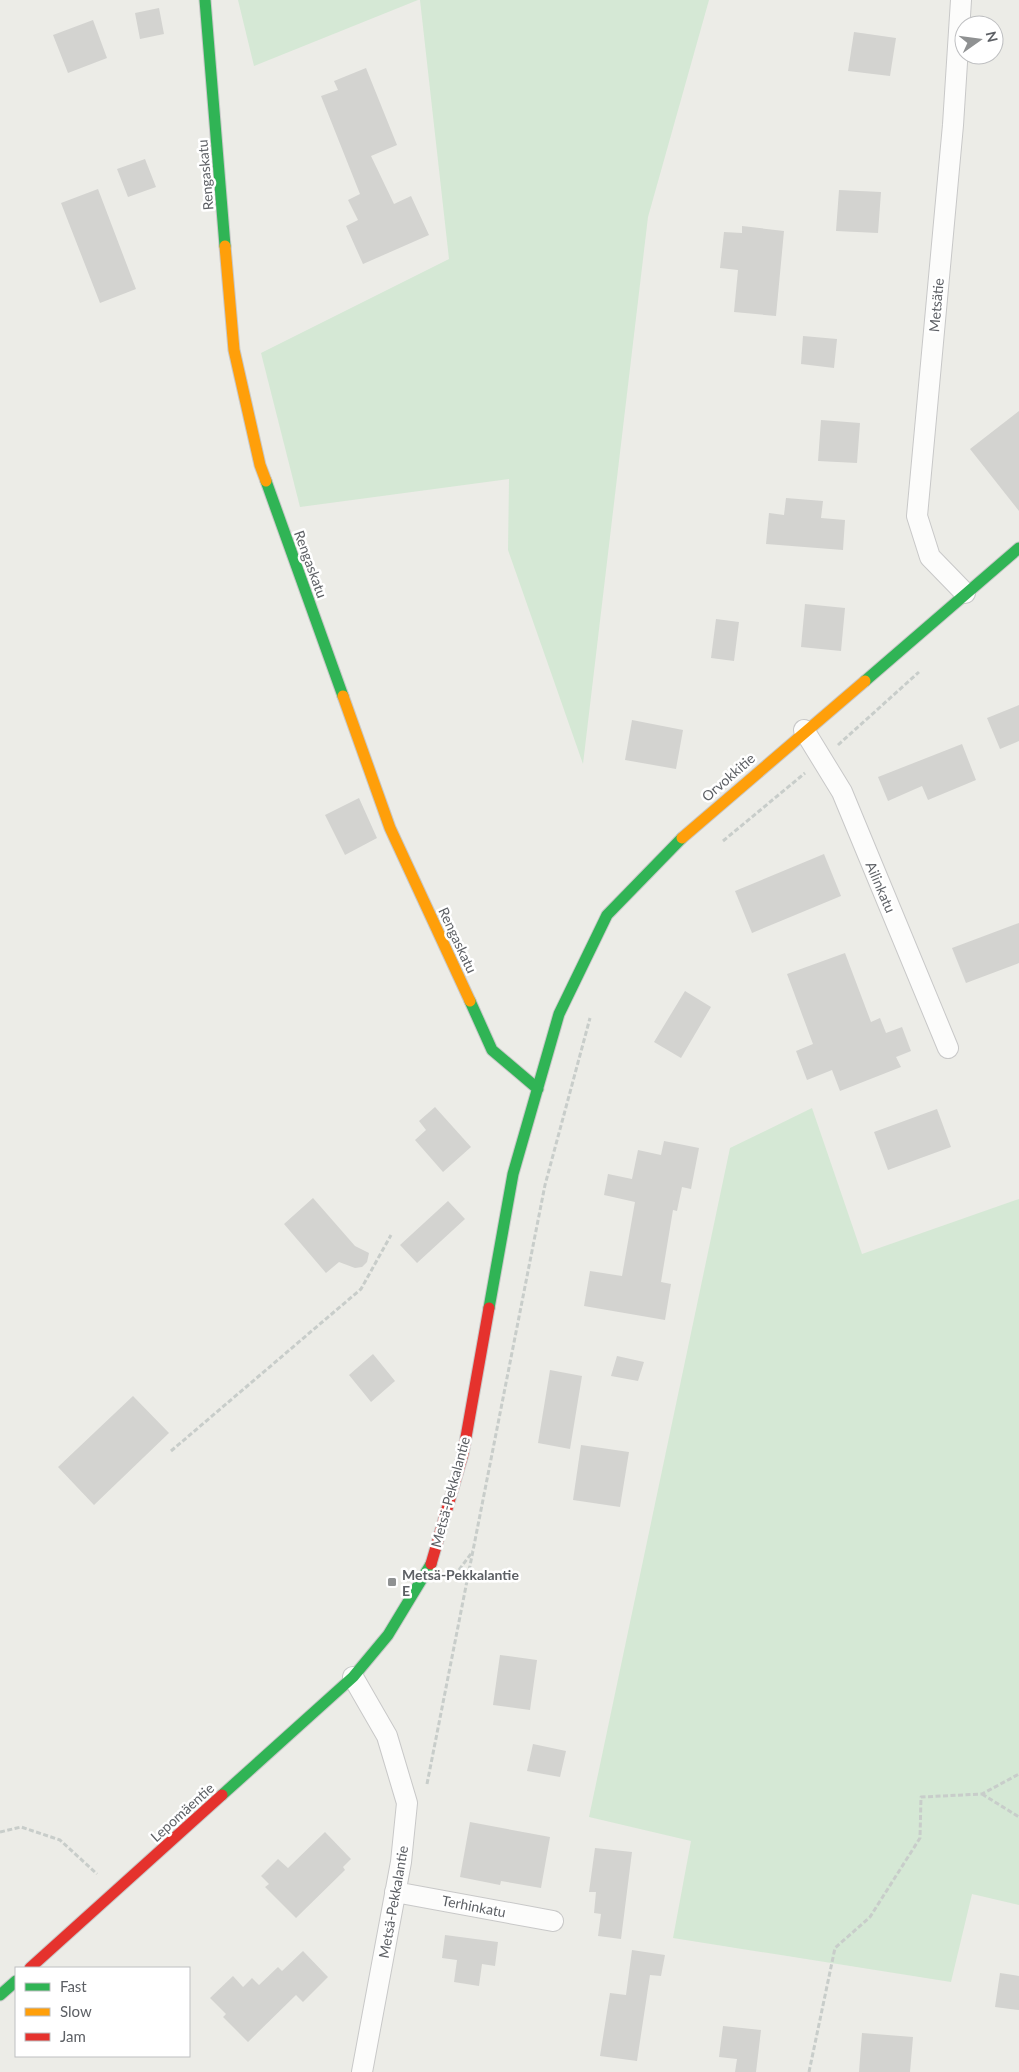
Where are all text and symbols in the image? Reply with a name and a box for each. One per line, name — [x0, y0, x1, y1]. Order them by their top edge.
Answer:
north arrow — [954, 15, 1004, 65]
text: N — [983, 29, 1002, 44]
street label: Rengaskatu — [193, 139, 217, 211]
street label: Metsätie — [925, 277, 947, 333]
street label: Rengaskatu — [291, 528, 331, 600]
street label: Orvokkitie — [698, 749, 758, 805]
street label: Ailinkatu — [863, 859, 899, 915]
street label: Rengaskatu — [435, 904, 481, 976]
street label: Metsä-Pekkalantie — [427, 1435, 473, 1549]
place label: Metsä-Pekkalantie E — [402, 1566, 519, 1599]
marker: Metsä-Pekkalantie E — [386, 1576, 398, 1588]
street label: Lepomäentie — [147, 1779, 217, 1845]
street label: Metsä-Pekkalantie — [375, 1844, 411, 1960]
street label: Terhinkatu — [441, 1891, 507, 1921]
legend — [15, 1967, 190, 2057]
text: Fast — [60, 1977, 87, 1995]
text: Slow — [60, 2002, 92, 2020]
text: Jam — [60, 2027, 86, 2045]

